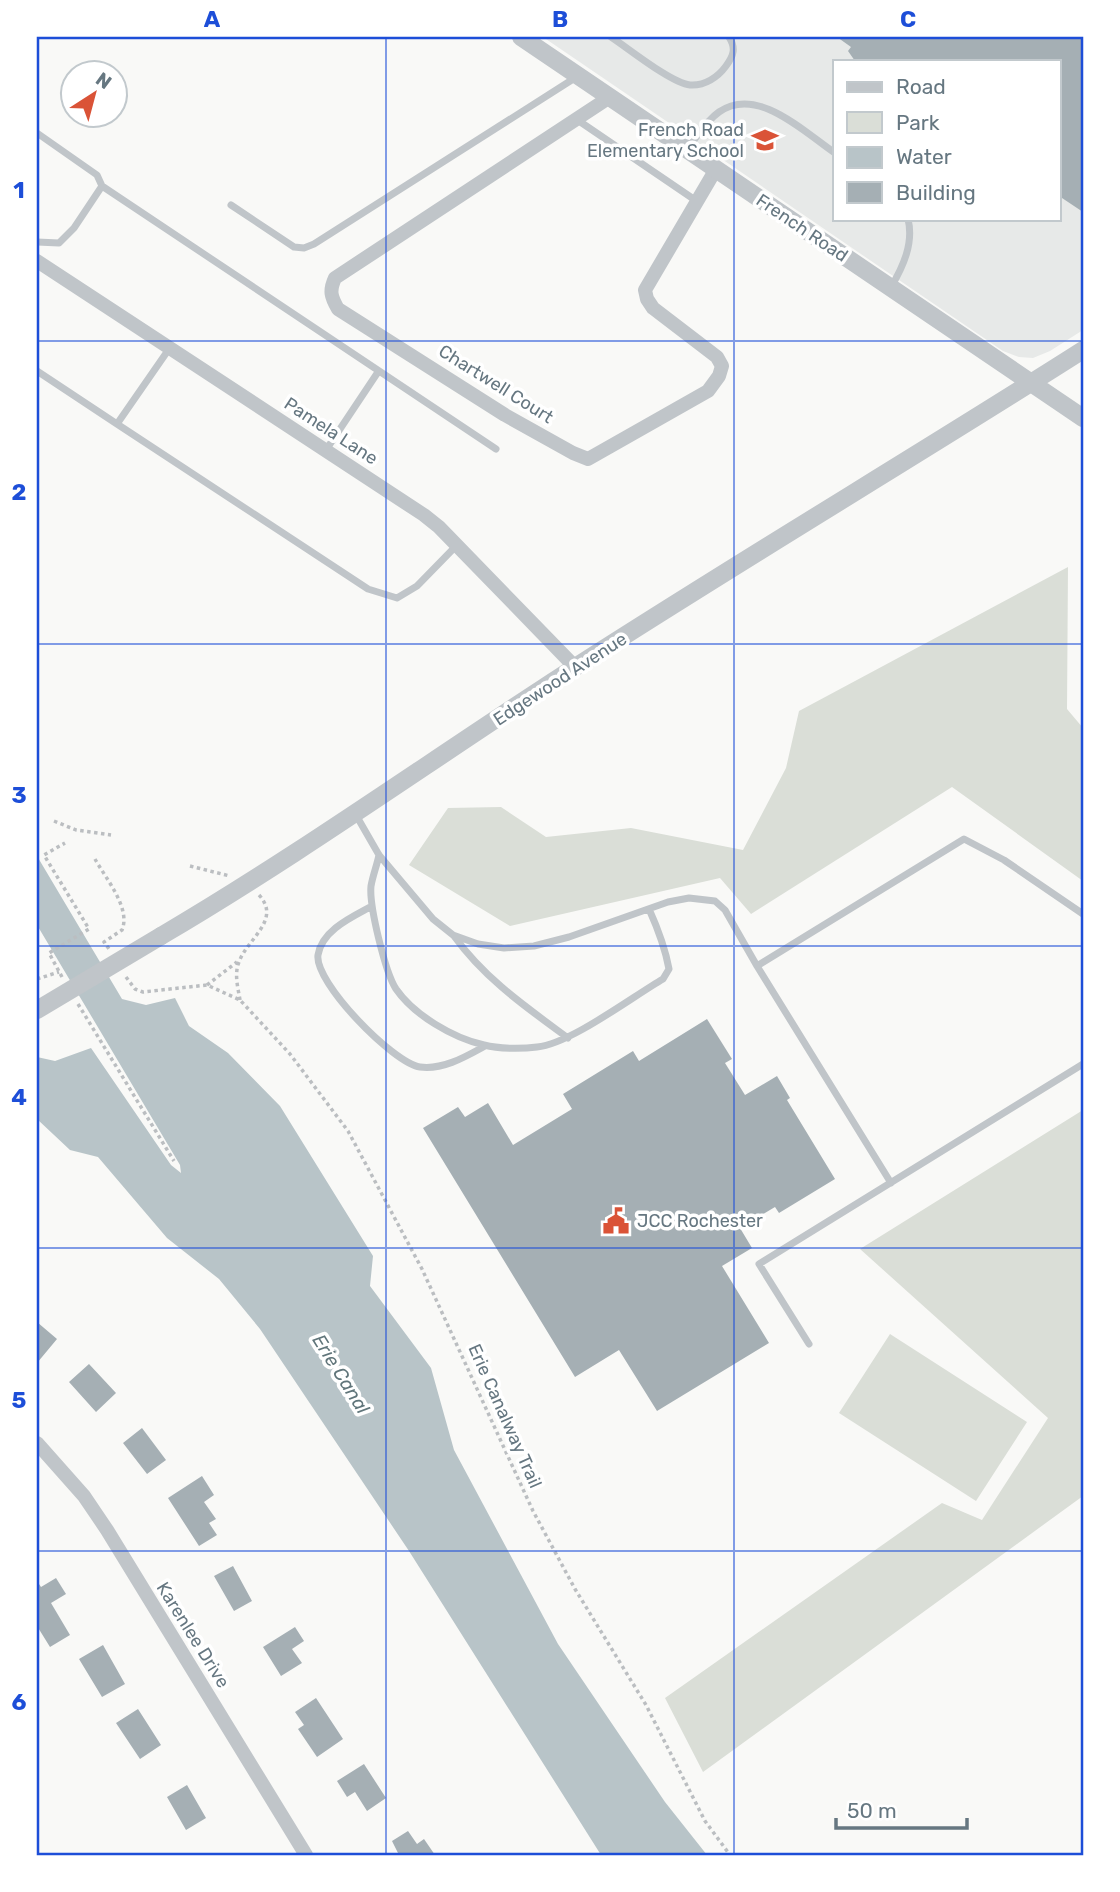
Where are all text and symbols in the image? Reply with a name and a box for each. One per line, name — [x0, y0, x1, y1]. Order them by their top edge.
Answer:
text: A — [204, 5, 221, 33]
text: B — [552, 5, 568, 33]
text: C — [900, 5, 916, 33]
north arrow — [60, 60, 130, 130]
legend — [833, 60, 1060, 220]
text: N — [91, 67, 116, 94]
text: Road — [896, 74, 946, 99]
text: Park — [896, 110, 940, 135]
place label: French Road Elementary School — [587, 119, 744, 162]
school or university icon: French Road Elementary School — [750, 125, 780, 155]
text: Water — [896, 144, 952, 169]
text: 1 — [13, 176, 25, 204]
text: Building — [896, 180, 976, 205]
street label: French Road — [752, 189, 852, 267]
street label: Chartwell Court — [435, 340, 557, 428]
street label: Pamela Lane — [280, 393, 382, 469]
text: 2 — [12, 478, 26, 506]
street label: Edgewood Avenue — [489, 628, 631, 730]
text: 3 — [11, 781, 27, 809]
text: 4 — [11, 1083, 27, 1111]
public building icon: JCC Rochester — [601, 1206, 631, 1236]
place label: JCC Rochester — [637, 1210, 763, 1232]
water label: Erie Canal — [307, 1330, 375, 1418]
street label: Erie Canalway Trail — [463, 1341, 547, 1491]
text: 5 — [12, 1386, 27, 1414]
street label: Karenlee Drive — [152, 1578, 234, 1692]
text: 6 — [12, 1688, 27, 1716]
scale bar — [836, 1787, 968, 1831]
text: 50 m — [847, 1798, 897, 1823]

